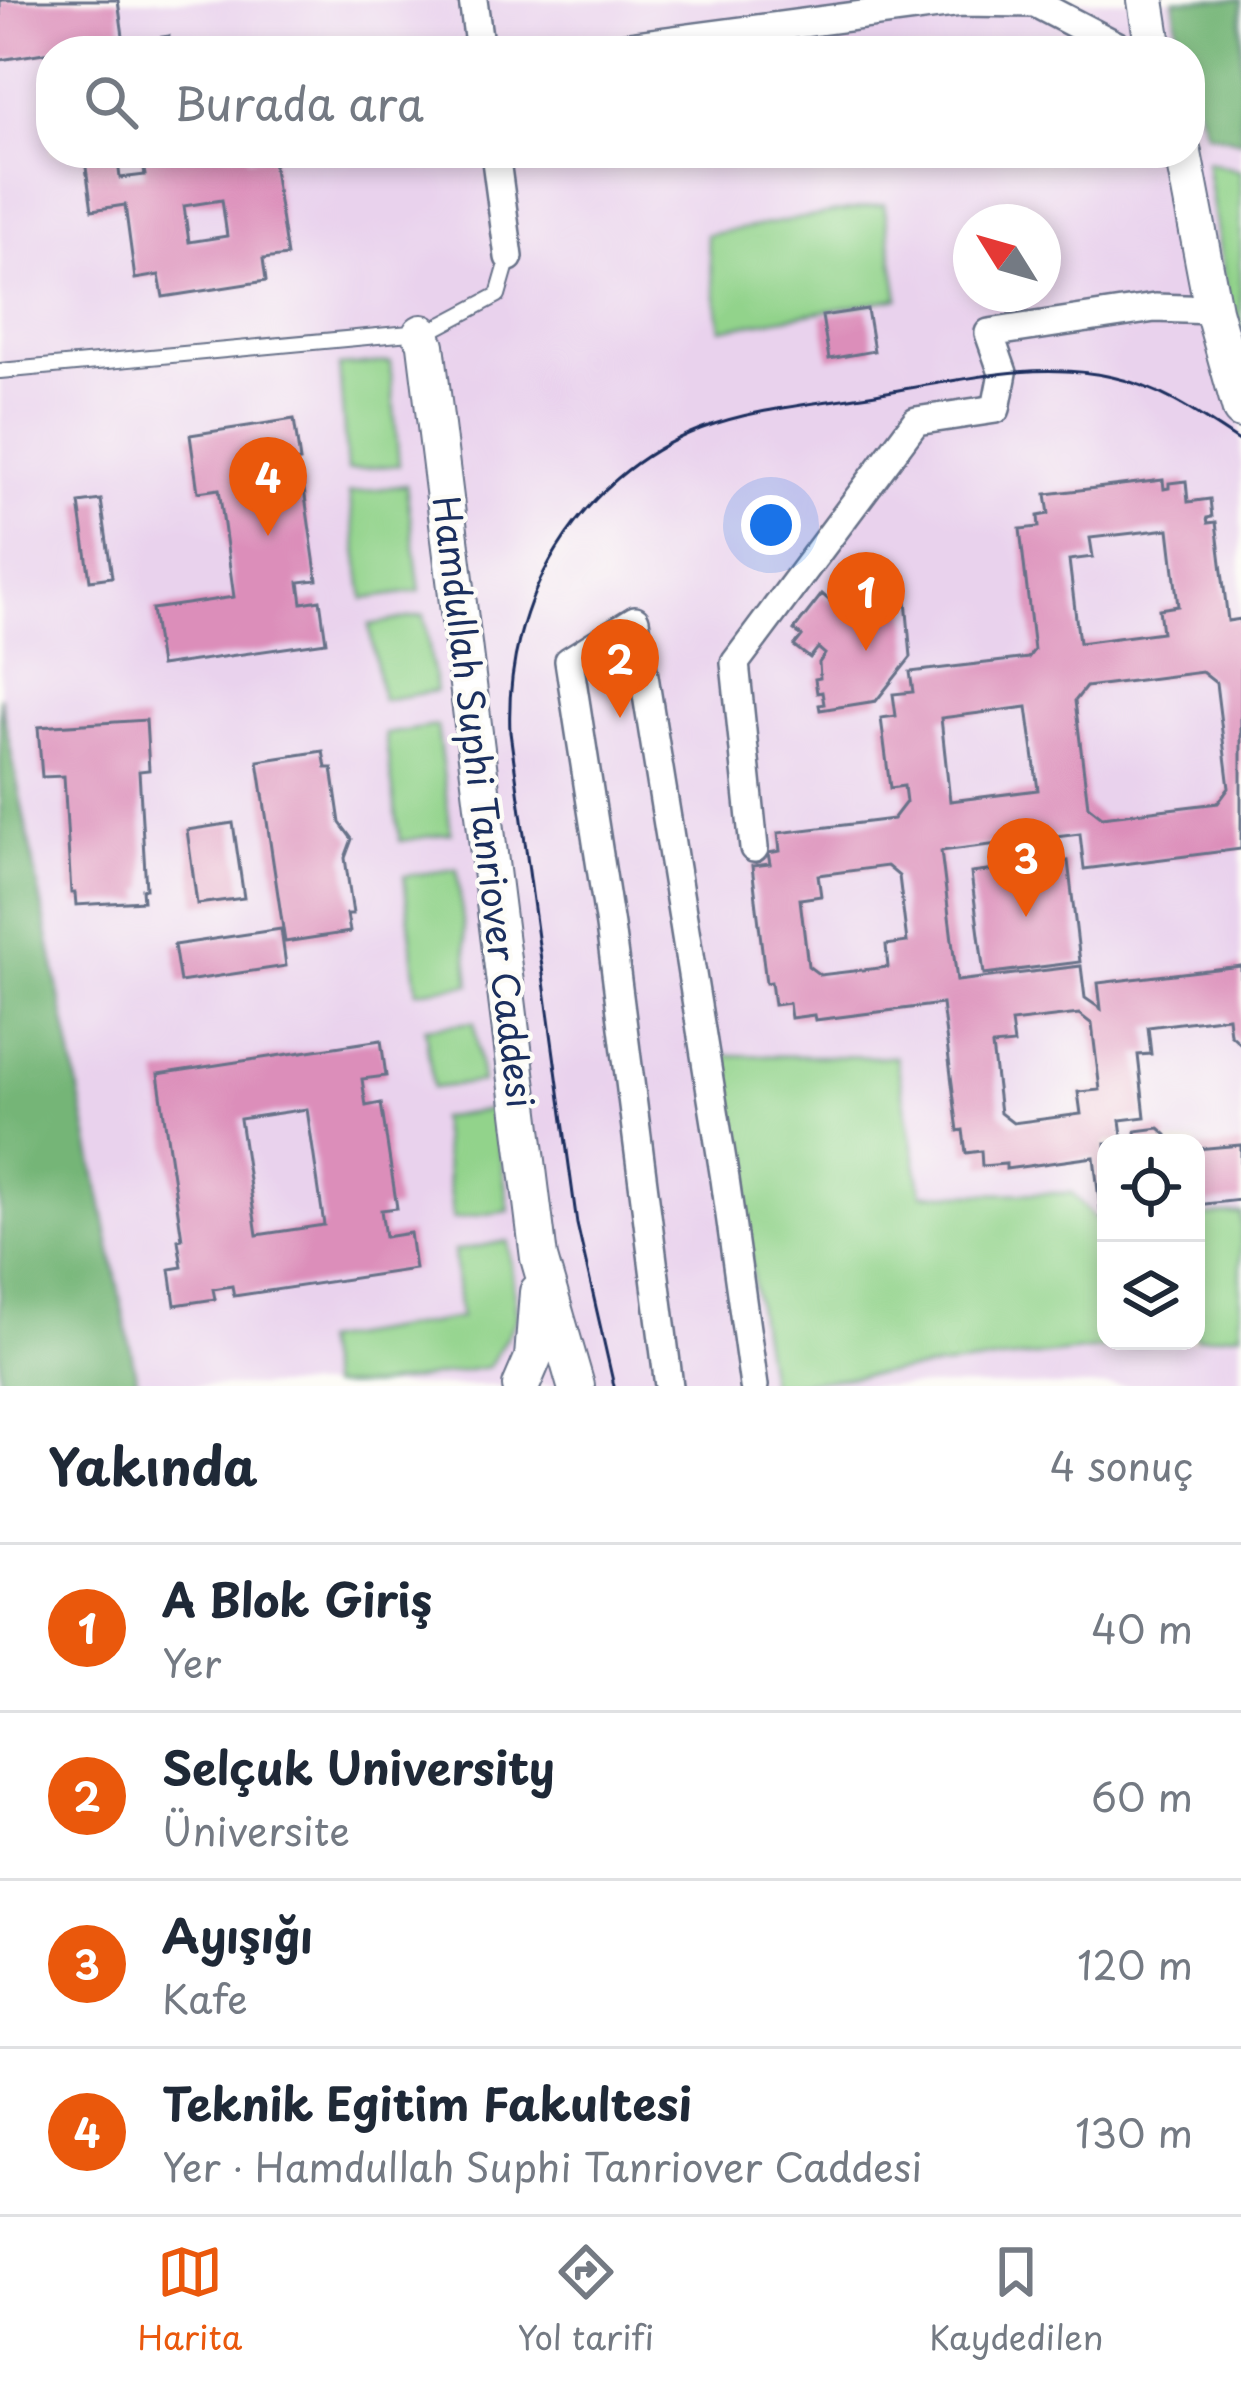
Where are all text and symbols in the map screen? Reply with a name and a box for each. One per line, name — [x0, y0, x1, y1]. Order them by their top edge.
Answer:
search box — [36, 36, 1205, 168]
text: Burada ara — [174, 68, 424, 136]
icon: search — [78, 69, 144, 135]
north arrow — [953, 204, 1061, 312]
pin: 4 — [229, 437, 307, 536]
street label: Hamdullah Suphi Tanriover Caddesi — [421, 493, 549, 1111]
your location — [741, 495, 801, 555]
pin: 1 — [827, 552, 905, 651]
pin: 2 — [581, 619, 659, 718]
pin: 3 — [987, 818, 1065, 917]
map controls — [1097, 1134, 1205, 1350]
button: locate — [1097, 1134, 1205, 1242]
button: layers — [1097, 1242, 1205, 1350]
text: Yakında — [48, 1426, 258, 1503]
text: 4 sonuç — [1050, 1435, 1193, 1494]
text: A Blok Giriş — [162, 1564, 432, 1632]
text: 1 — [78, 1598, 96, 1657]
text: 40 m — [1091, 1598, 1193, 1657]
text: Yer — [162, 1632, 221, 1691]
text: Selçuk University — [162, 1732, 555, 1800]
text: 2 — [73, 1766, 101, 1825]
text: 60 m — [1091, 1766, 1193, 1825]
text: Üniversite — [162, 1800, 350, 1859]
text: Ayışığı — [162, 1900, 313, 1968]
text: 3 — [74, 1934, 100, 1993]
text: 120 m — [1077, 1934, 1193, 1993]
text: Kafe — [162, 1968, 248, 2027]
text: Teknik Egitim Fakultesi — [162, 2068, 692, 2136]
text: 4 — [74, 2102, 100, 2161]
text: 130 m — [1075, 2102, 1193, 2161]
text: Yer · Hamdullah Suphi Tanriover Caddesi — [162, 2136, 922, 2195]
tab: Harita — [138, 2239, 242, 2361]
tab: Yol tarifi — [517, 2239, 654, 2361]
tab: Kaydedilen — [929, 2239, 1103, 2361]

